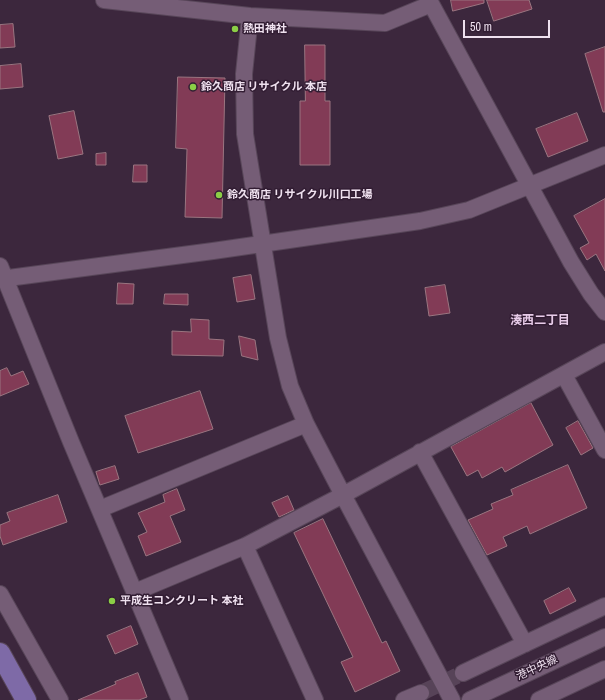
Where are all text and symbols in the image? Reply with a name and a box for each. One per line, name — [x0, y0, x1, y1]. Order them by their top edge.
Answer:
scale bar — [465, 12, 552, 38]
text: 50 m — [470, 19, 492, 35]
place label: 熱田神社 — [243, 22, 287, 36]
marker: 熱田神社 — [230, 24, 240, 34]
place label: 鈴久商店 リサイクル 本店 — [201, 80, 327, 94]
marker: 鈴久商店 リサイクル 本店 — [188, 82, 198, 92]
place label: 鈴久商店 リサイクル川口工場 — [227, 188, 373, 202]
marker: 鈴久商店 リサイクル川口工場 — [214, 190, 224, 200]
district label: 湊西二丁目 — [510, 314, 570, 328]
place label: 平成生コンクリート 本社 — [120, 594, 244, 608]
marker: 平成生コンクリート 本社 — [107, 596, 117, 606]
street label: 港中央線 — [514, 653, 560, 683]

